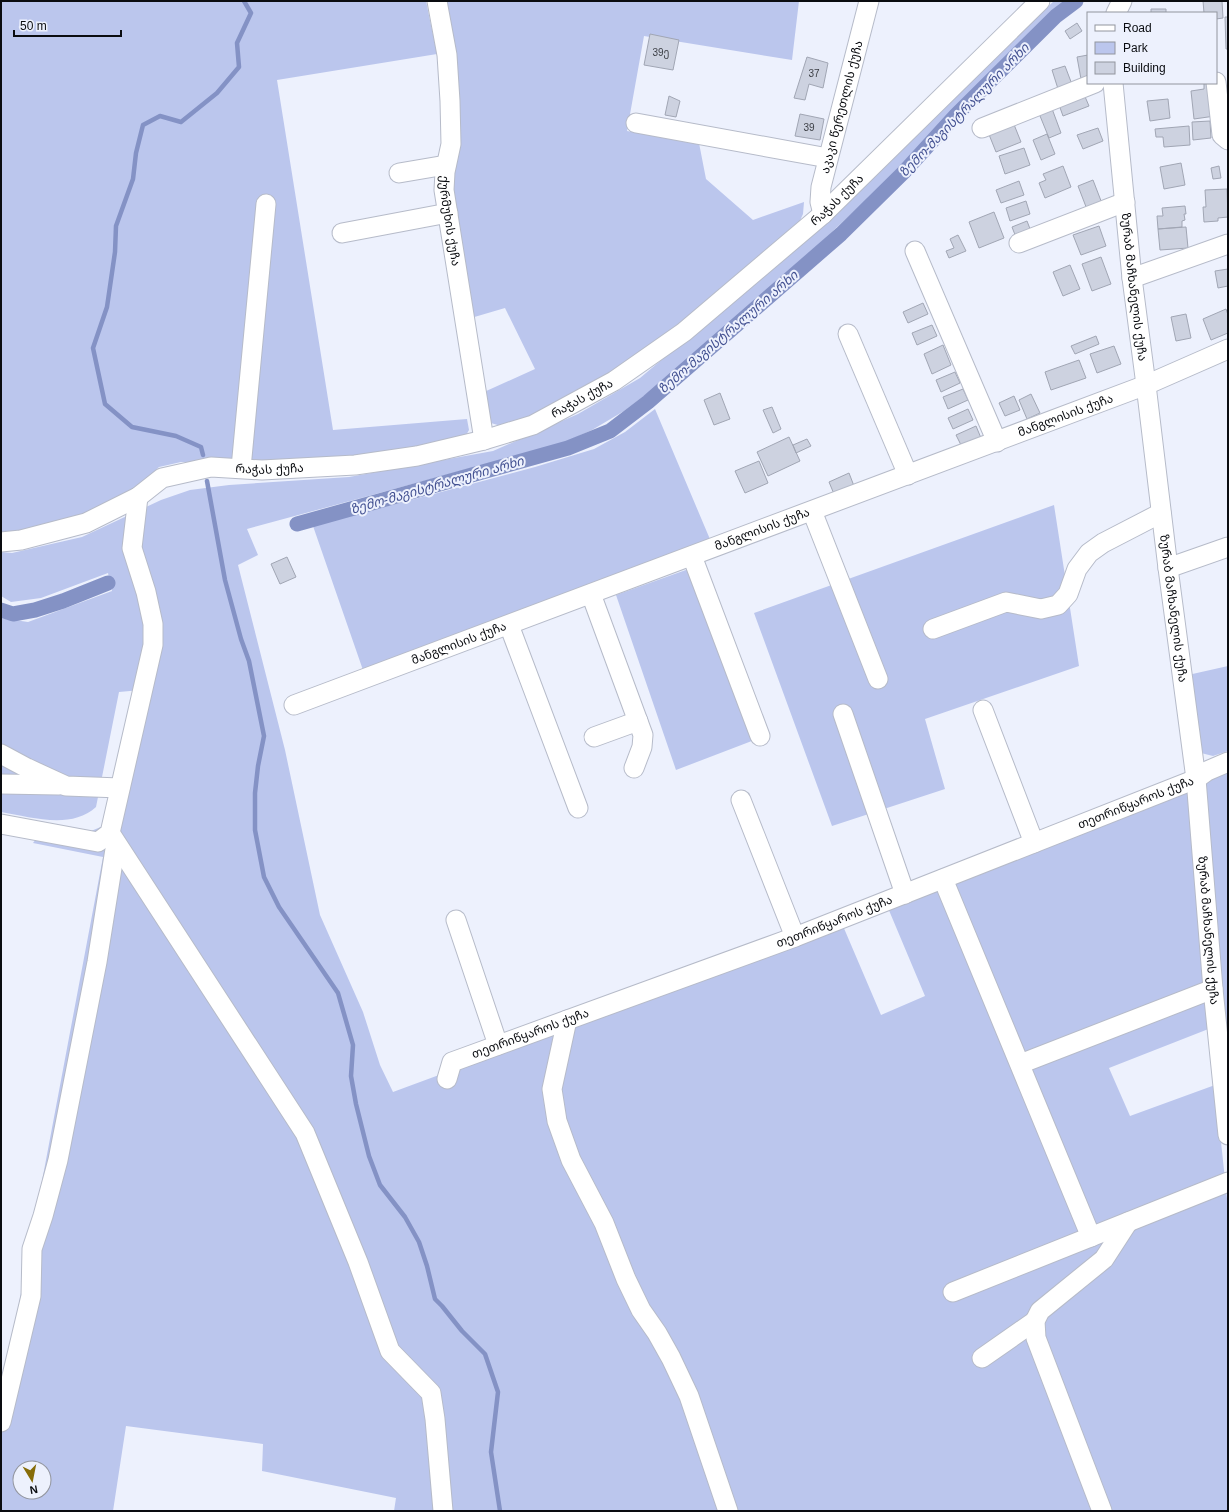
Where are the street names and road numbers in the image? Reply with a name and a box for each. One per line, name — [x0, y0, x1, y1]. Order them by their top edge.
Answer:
street label: აკაკი წერეთლის ქუჩა — [818, 39, 866, 175]
street label: რაჭას ქუჩა — [808, 171, 866, 229]
street label: ქურმუხის ქუჩა — [437, 175, 463, 267]
street label: ზურაბ მაჩხანელის ქუჩა — [1119, 212, 1150, 362]
street label: რაჭას ქუჩა — [549, 376, 615, 421]
street label: მანგლისის ქუჩა — [1016, 391, 1115, 439]
street label: რაჭას ქუჩა — [235, 461, 304, 477]
street label: მანგლისის ქუჩა — [713, 505, 812, 553]
street label: ზურაბ მაჩხანელის ქუჩა — [1157, 534, 1190, 683]
street label: მანგლისის ქუჩა — [409, 619, 508, 667]
street label: თეთრიწყაროს ქუჩა — [1076, 774, 1196, 832]
street label: ზურაბ მაჩხანელის ქუჩა — [1195, 856, 1222, 1005]
street label: თეთრიწყაროს ქუჩა — [774, 892, 894, 950]
street label: თეთრიწყაროს ქუჩა — [470, 1006, 591, 1061]

